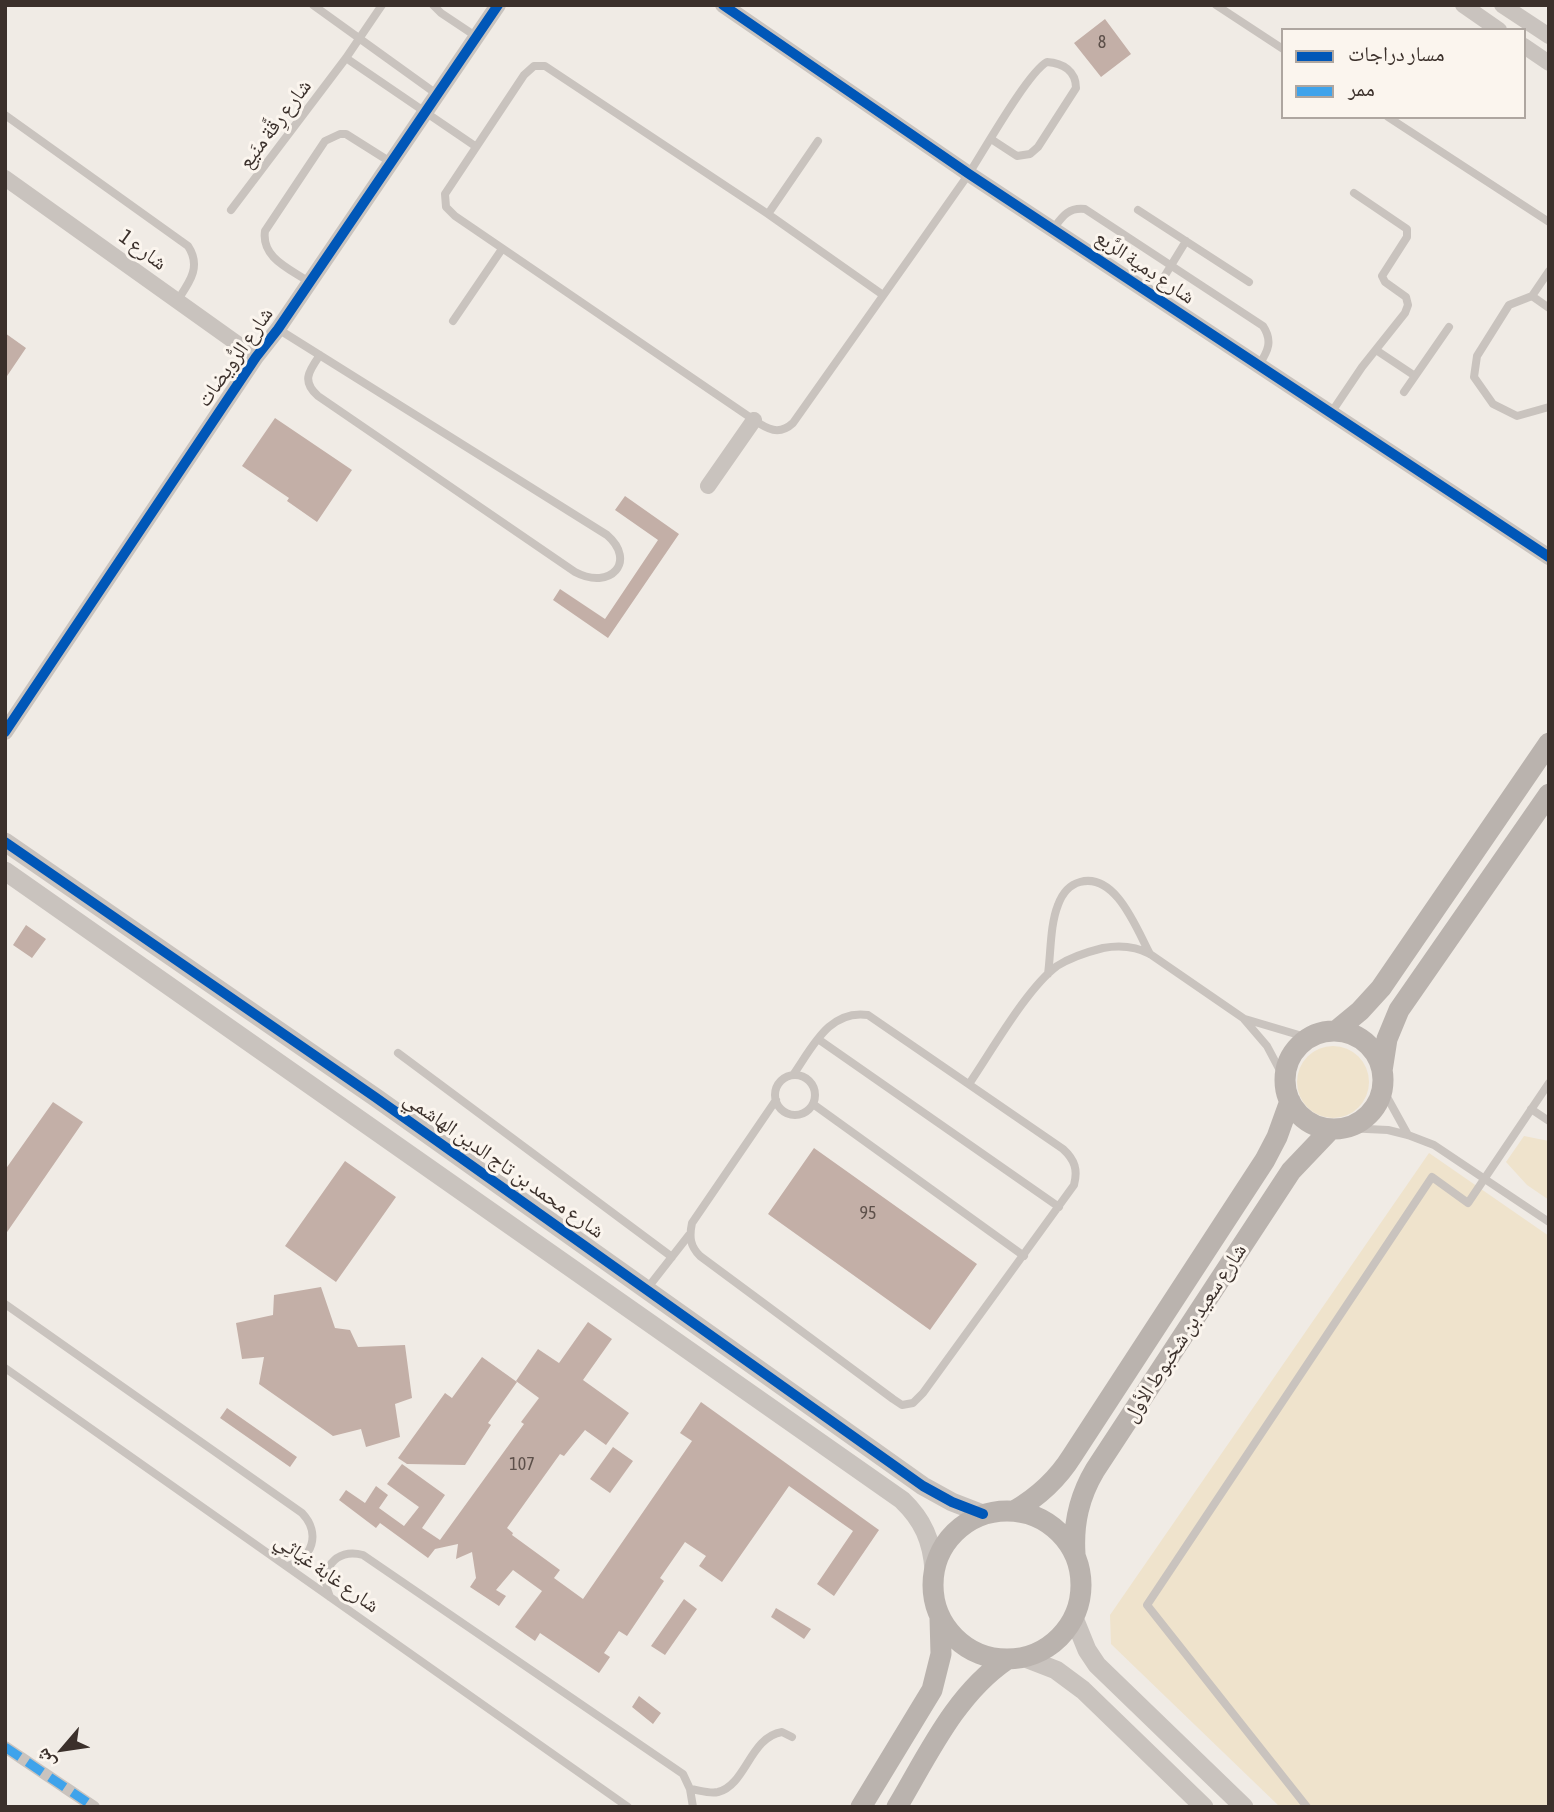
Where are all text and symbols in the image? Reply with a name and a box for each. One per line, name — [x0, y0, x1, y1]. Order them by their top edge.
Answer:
legend — [1281, 28, 1526, 119]
house number: 8 — [1098, 31, 1106, 53]
text: مسار دراجات — [1348, 41, 1444, 65]
street label: شارع رِقَّة منَيع — [233, 74, 317, 174]
text: ممر — [1348, 76, 1375, 100]
street label: شارع 1 — [114, 224, 172, 276]
street label: شارع دِمية الرَّبع — [1090, 224, 1200, 310]
street label: شارع الرُّويضات — [192, 302, 278, 412]
street label: شارع محمد بن تاج الدين الهاشمي — [399, 1086, 609, 1244]
house number: 95 — [860, 1202, 876, 1224]
street label: شارع سعيد بن شخبوط الأول — [1118, 1239, 1252, 1427]
house number: 107 — [509, 1453, 535, 1475]
street label: شارع غابة غيَاثِي — [270, 1528, 384, 1618]
north arrow — [28, 1714, 98, 1784]
text: ش — [30, 1745, 59, 1773]

